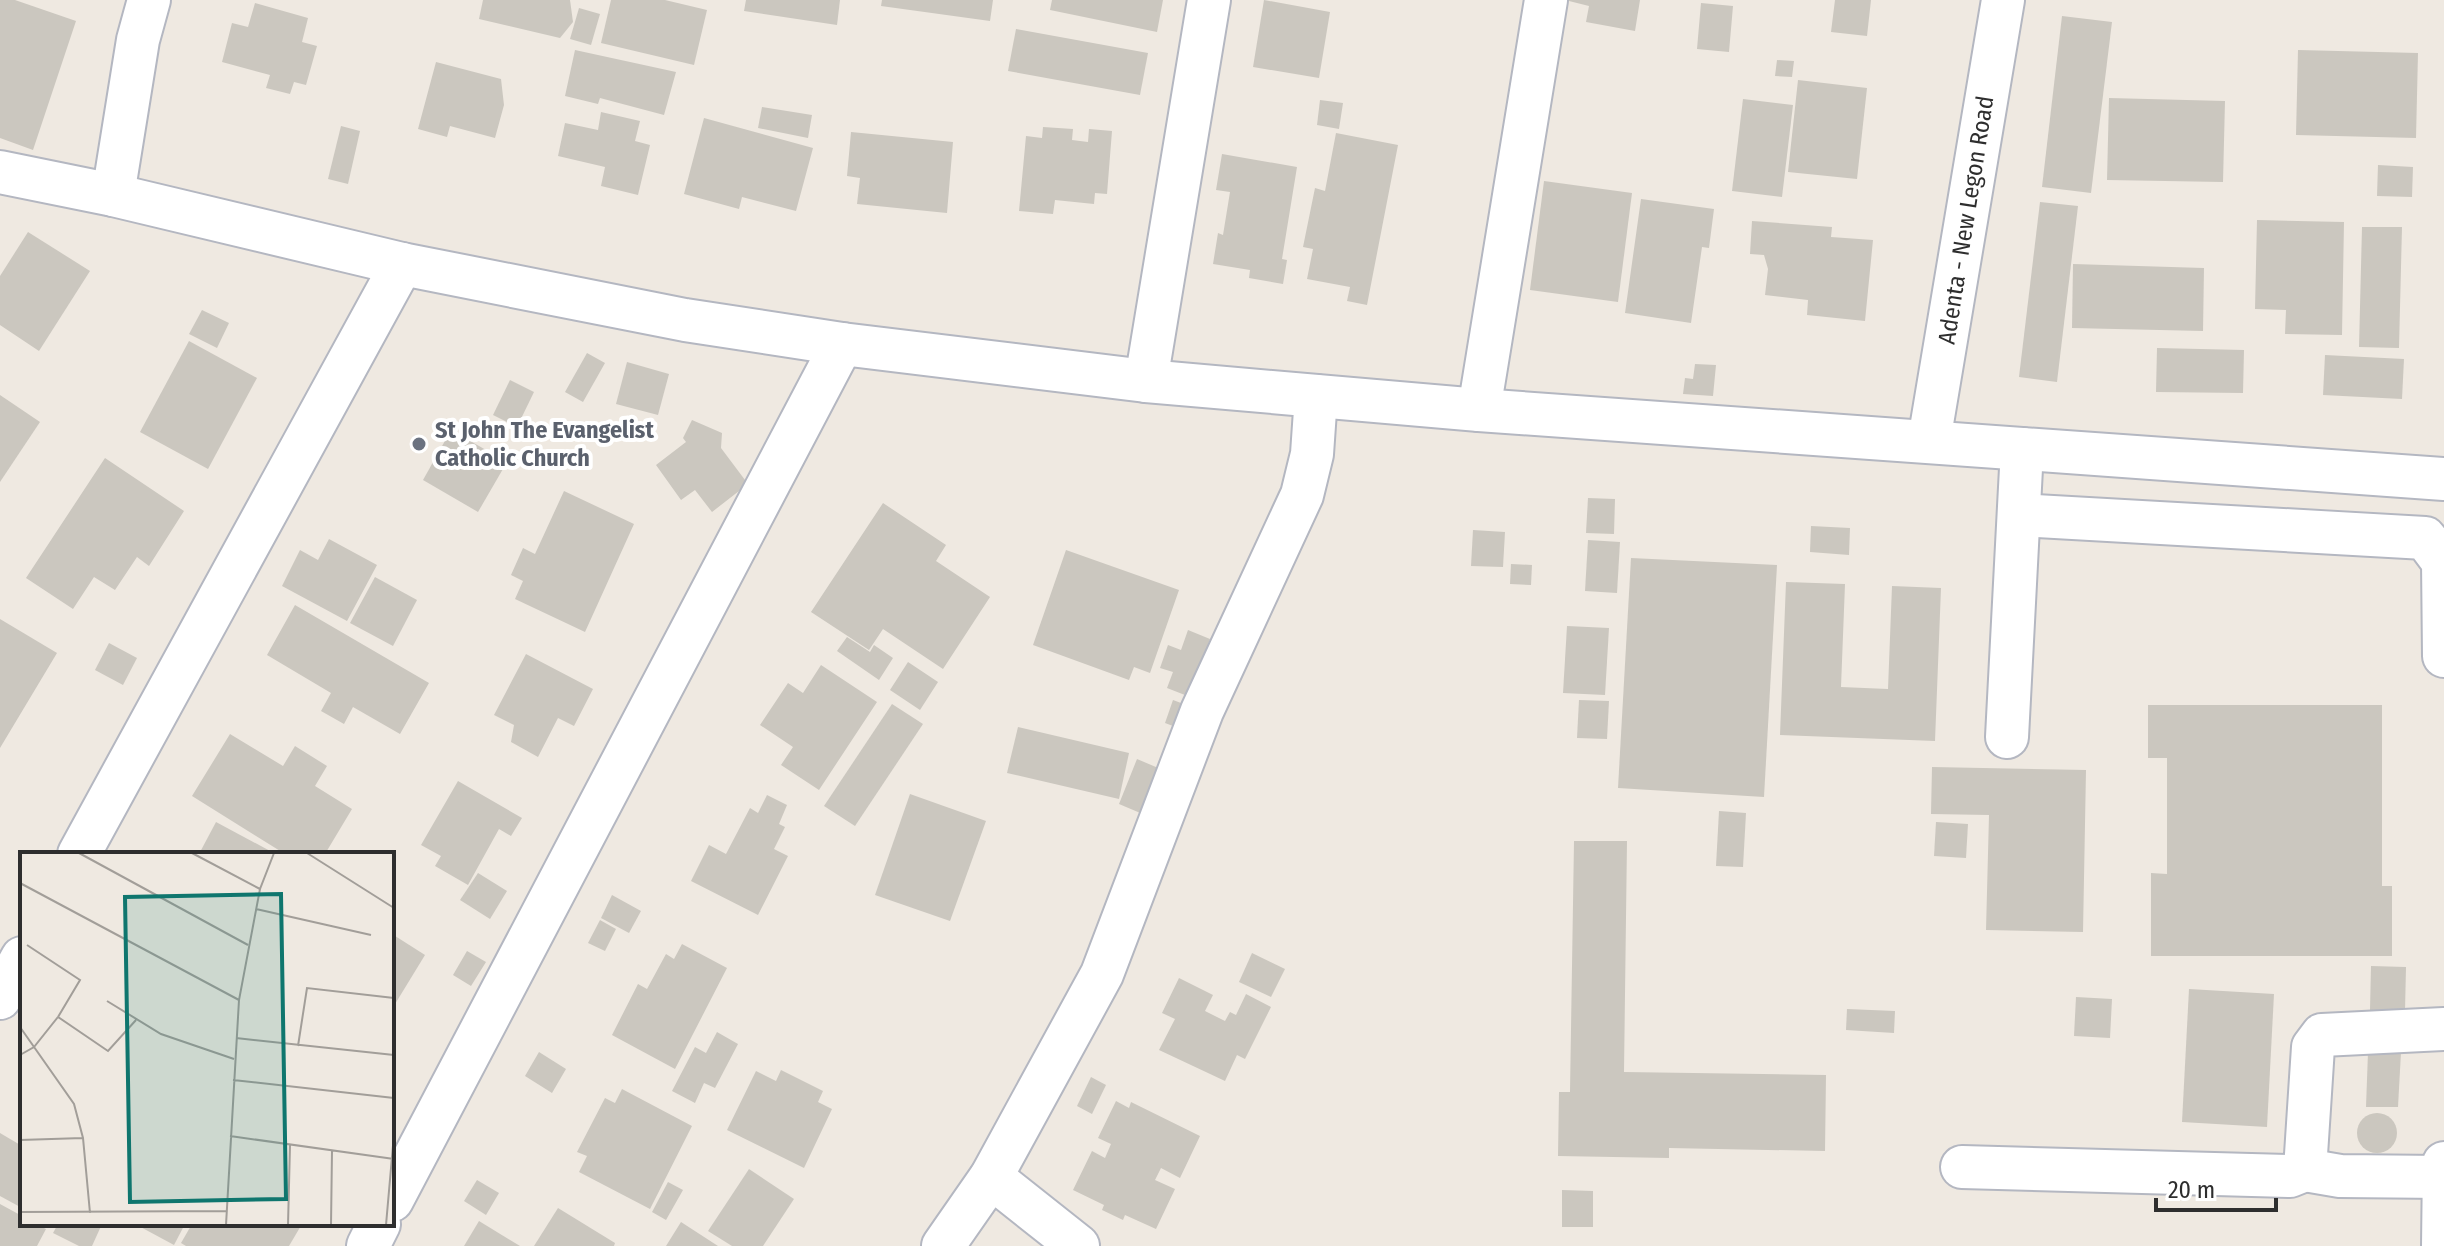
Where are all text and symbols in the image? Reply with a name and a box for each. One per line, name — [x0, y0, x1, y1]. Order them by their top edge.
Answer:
street label: Adenta - New Legon Road — [1933, 94, 1999, 346]
place label: St John The Evangelist Catholic Church — [435, 416, 654, 472]
marker: St John The Evangelist Catholic Church — [410, 435, 428, 453]
inset map — [20, 852, 394, 1226]
scale bar — [2156, 1162, 2276, 1212]
text: 20 m — [2168, 1176, 2215, 1204]

